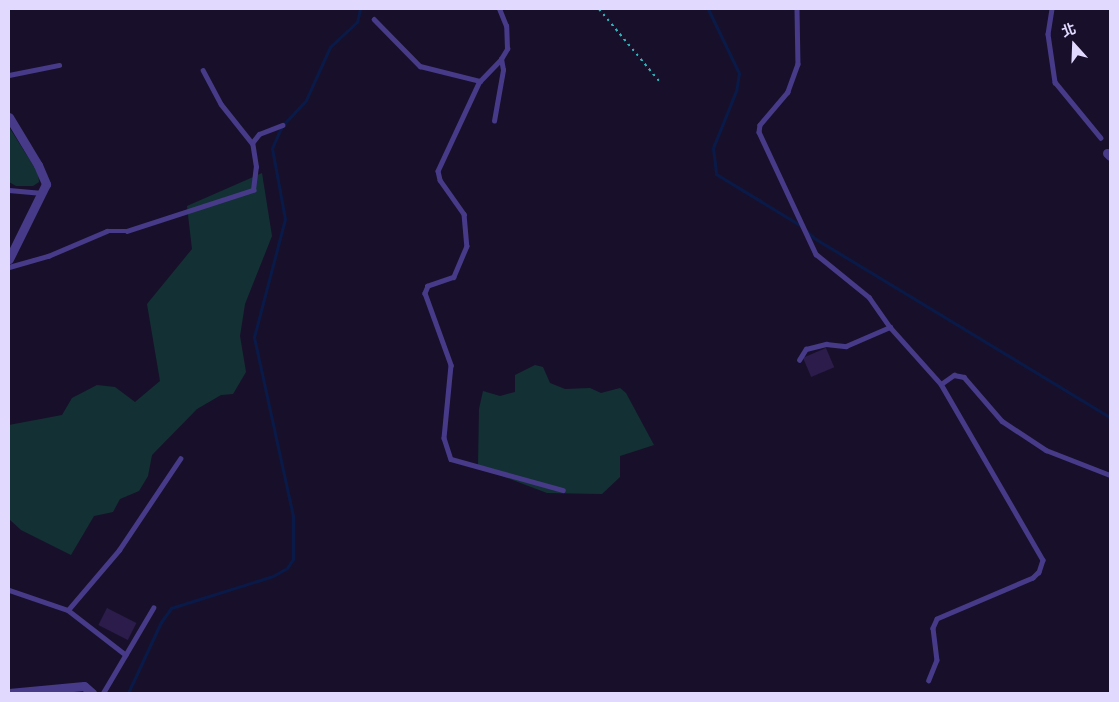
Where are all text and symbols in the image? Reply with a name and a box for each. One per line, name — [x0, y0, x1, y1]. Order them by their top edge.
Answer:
text: 北 — [1059, 19, 1079, 42]
north arrow — [1049, 20, 1099, 70]

